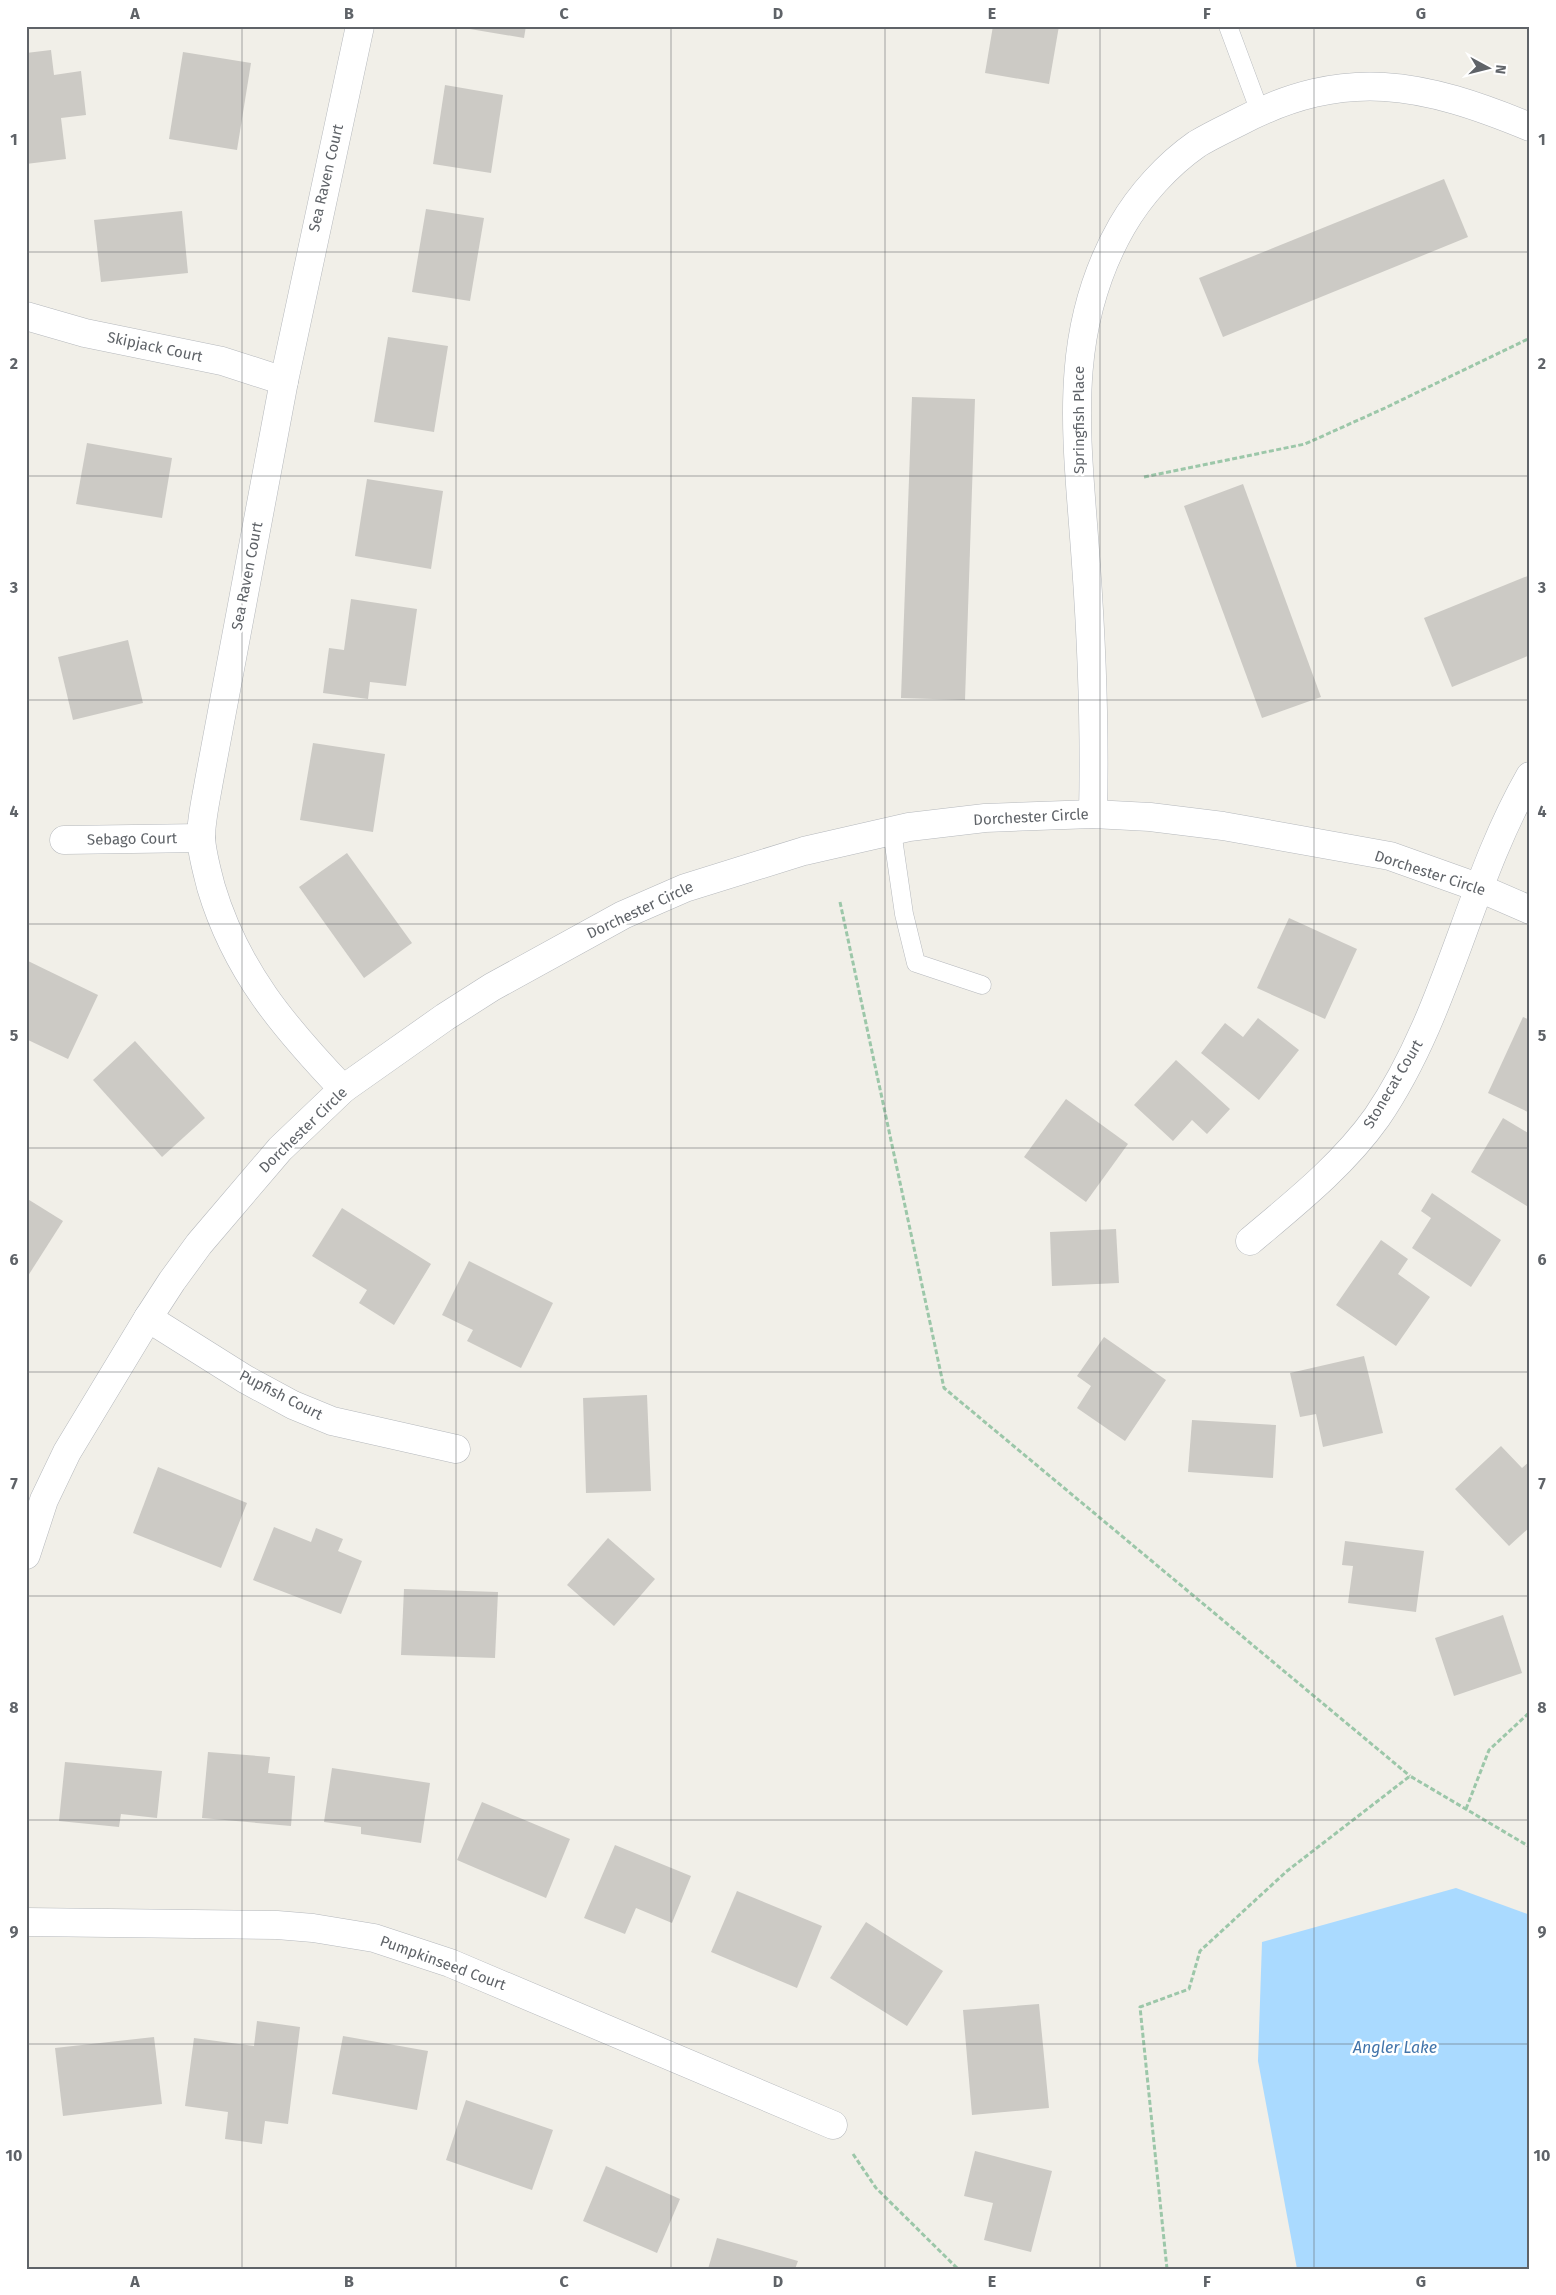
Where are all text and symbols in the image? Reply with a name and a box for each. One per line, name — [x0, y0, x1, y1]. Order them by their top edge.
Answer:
text: A — [129, 4, 140, 23]
text: B — [344, 4, 354, 23]
text: C — [559, 4, 569, 23]
text: D — [773, 4, 783, 23]
text: E — [988, 4, 996, 23]
text: F — [1203, 4, 1211, 23]
text: G — [1416, 4, 1426, 23]
north arrow — [1464, 42, 1514, 92]
text: N — [1491, 64, 1509, 75]
street label: Sea Raven Court — [305, 122, 347, 234]
text: 1 — [10, 130, 18, 149]
text: 1 — [1538, 130, 1546, 149]
street label: Skipjack Court — [106, 328, 205, 366]
text: 2 — [10, 354, 18, 373]
text: 2 — [1538, 354, 1546, 373]
street label: Springfish Place — [1070, 366, 1088, 474]
street label: Sea Raven Court — [228, 520, 266, 632]
text: 3 — [9, 578, 18, 597]
text: 3 — [1537, 578, 1546, 597]
text: 4 — [9, 802, 19, 821]
text: 4 — [1537, 802, 1547, 821]
street label: Dorchester Circle — [973, 805, 1089, 829]
street label: Sebago Court — [87, 829, 178, 849]
street label: Dorchester Circle — [1372, 847, 1488, 899]
street label: Dorchester Circle — [584, 877, 696, 943]
text: 5 — [10, 1026, 19, 1045]
text: 5 — [1538, 1026, 1547, 1045]
street label: Stonecat Court — [1359, 1036, 1427, 1132]
street label: Dorchester Circle — [255, 1083, 351, 1177]
text: 6 — [9, 1250, 19, 1269]
text: 6 — [1537, 1250, 1547, 1269]
street label: Pupfish Court — [236, 1366, 326, 1424]
text: 7 — [10, 1474, 18, 1493]
text: 7 — [1538, 1474, 1546, 1493]
text: 8 — [9, 1698, 19, 1717]
text: 8 — [1537, 1698, 1547, 1717]
text: 9 — [10, 1922, 19, 1941]
text: 9 — [1538, 1922, 1547, 1941]
street label: Pumpkinseed Court — [378, 1932, 509, 1994]
water label: Angler Lake — [1352, 2038, 1437, 2057]
text: 10 — [6, 2146, 22, 2165]
text: 10 — [1534, 2146, 1550, 2165]
text: A — [129, 2272, 140, 2291]
text: B — [344, 2272, 354, 2291]
text: C — [559, 2272, 569, 2291]
text: D — [773, 2272, 783, 2291]
text: E — [988, 2272, 996, 2291]
text: F — [1203, 2272, 1211, 2291]
text: G — [1416, 2272, 1426, 2291]

